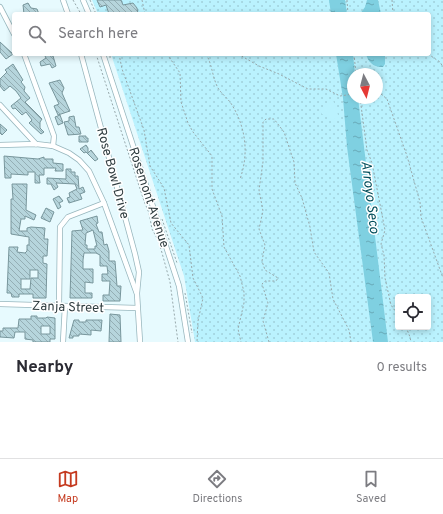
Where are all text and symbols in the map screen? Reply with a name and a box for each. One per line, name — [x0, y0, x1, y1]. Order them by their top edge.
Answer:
search box — [12, 12, 431, 56]
icon: search — [26, 23, 48, 45]
text: Search here — [58, 25, 138, 44]
north arrow — [347, 68, 383, 104]
street label: Rose Bowl Drive — [92, 126, 132, 221]
street label: Rosemont Avenue — [124, 145, 172, 250]
water label: Arroyo Seco — [357, 160, 382, 235]
map controls — [395, 294, 431, 330]
button: locate — [395, 294, 431, 330]
street label: Zanja Street — [32, 299, 104, 317]
text: Nearby — [16, 357, 73, 379]
text: 0 results — [376, 360, 427, 376]
tab: Map — [57, 468, 79, 506]
tab: Directions — [192, 468, 242, 506]
tab: Saved — [356, 468, 386, 506]

